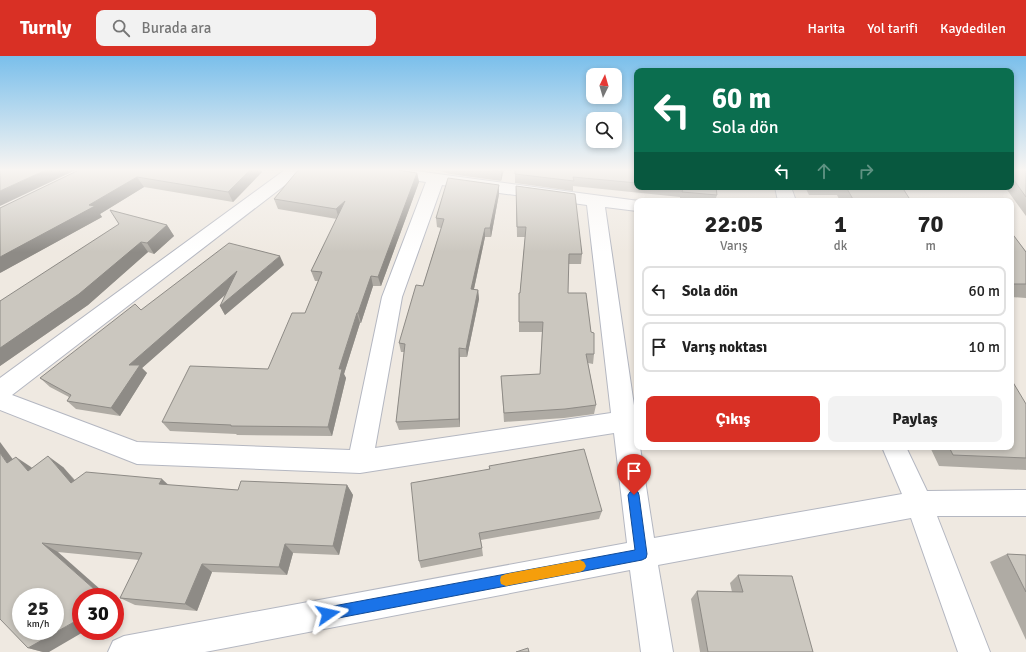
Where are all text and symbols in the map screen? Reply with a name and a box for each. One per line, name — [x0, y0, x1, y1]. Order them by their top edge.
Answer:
search box — [96, 10, 376, 46]
text: Turnly — [20, 16, 72, 40]
icon: search — [110, 17, 132, 39]
text: Burada ara — [142, 19, 211, 37]
text: Harita — [808, 20, 845, 37]
text: Yol tarifi — [867, 20, 918, 37]
text: Kaydedilen — [940, 20, 1006, 37]
north arrow — [586, 68, 622, 104]
map controls — [586, 68, 622, 148]
text: 60 m — [712, 82, 771, 116]
icon: left — [646, 84, 698, 136]
button: search — [586, 112, 622, 148]
text: Sola dön — [712, 116, 778, 138]
icon: left — [771, 160, 793, 182]
icon: ahead — [813, 160, 835, 182]
icon: right — [855, 160, 877, 182]
text: 22:05 — [704, 209, 763, 239]
text: 1 — [834, 209, 847, 239]
text: 70 — [918, 209, 944, 239]
text: Varış — [720, 238, 748, 254]
text: dk — [834, 238, 847, 254]
text: m — [925, 238, 936, 254]
icon: left — [648, 280, 670, 302]
text: Sola dön — [682, 282, 738, 300]
text: 60 m — [969, 282, 1000, 300]
icon: arrive — [648, 336, 670, 358]
text: Varış noktası — [682, 338, 767, 356]
text: 10 m — [969, 338, 1000, 356]
button: Çıkış — [646, 396, 820, 442]
button: Paylaş — [828, 396, 1002, 442]
pin — [617, 454, 651, 495]
icon: arrive — [623, 460, 645, 482]
speed limit sign: 30 — [72, 588, 124, 640]
position arrow — [307, 593, 349, 635]
text: 25 — [27, 596, 49, 621]
text: km/h — [27, 618, 49, 630]

